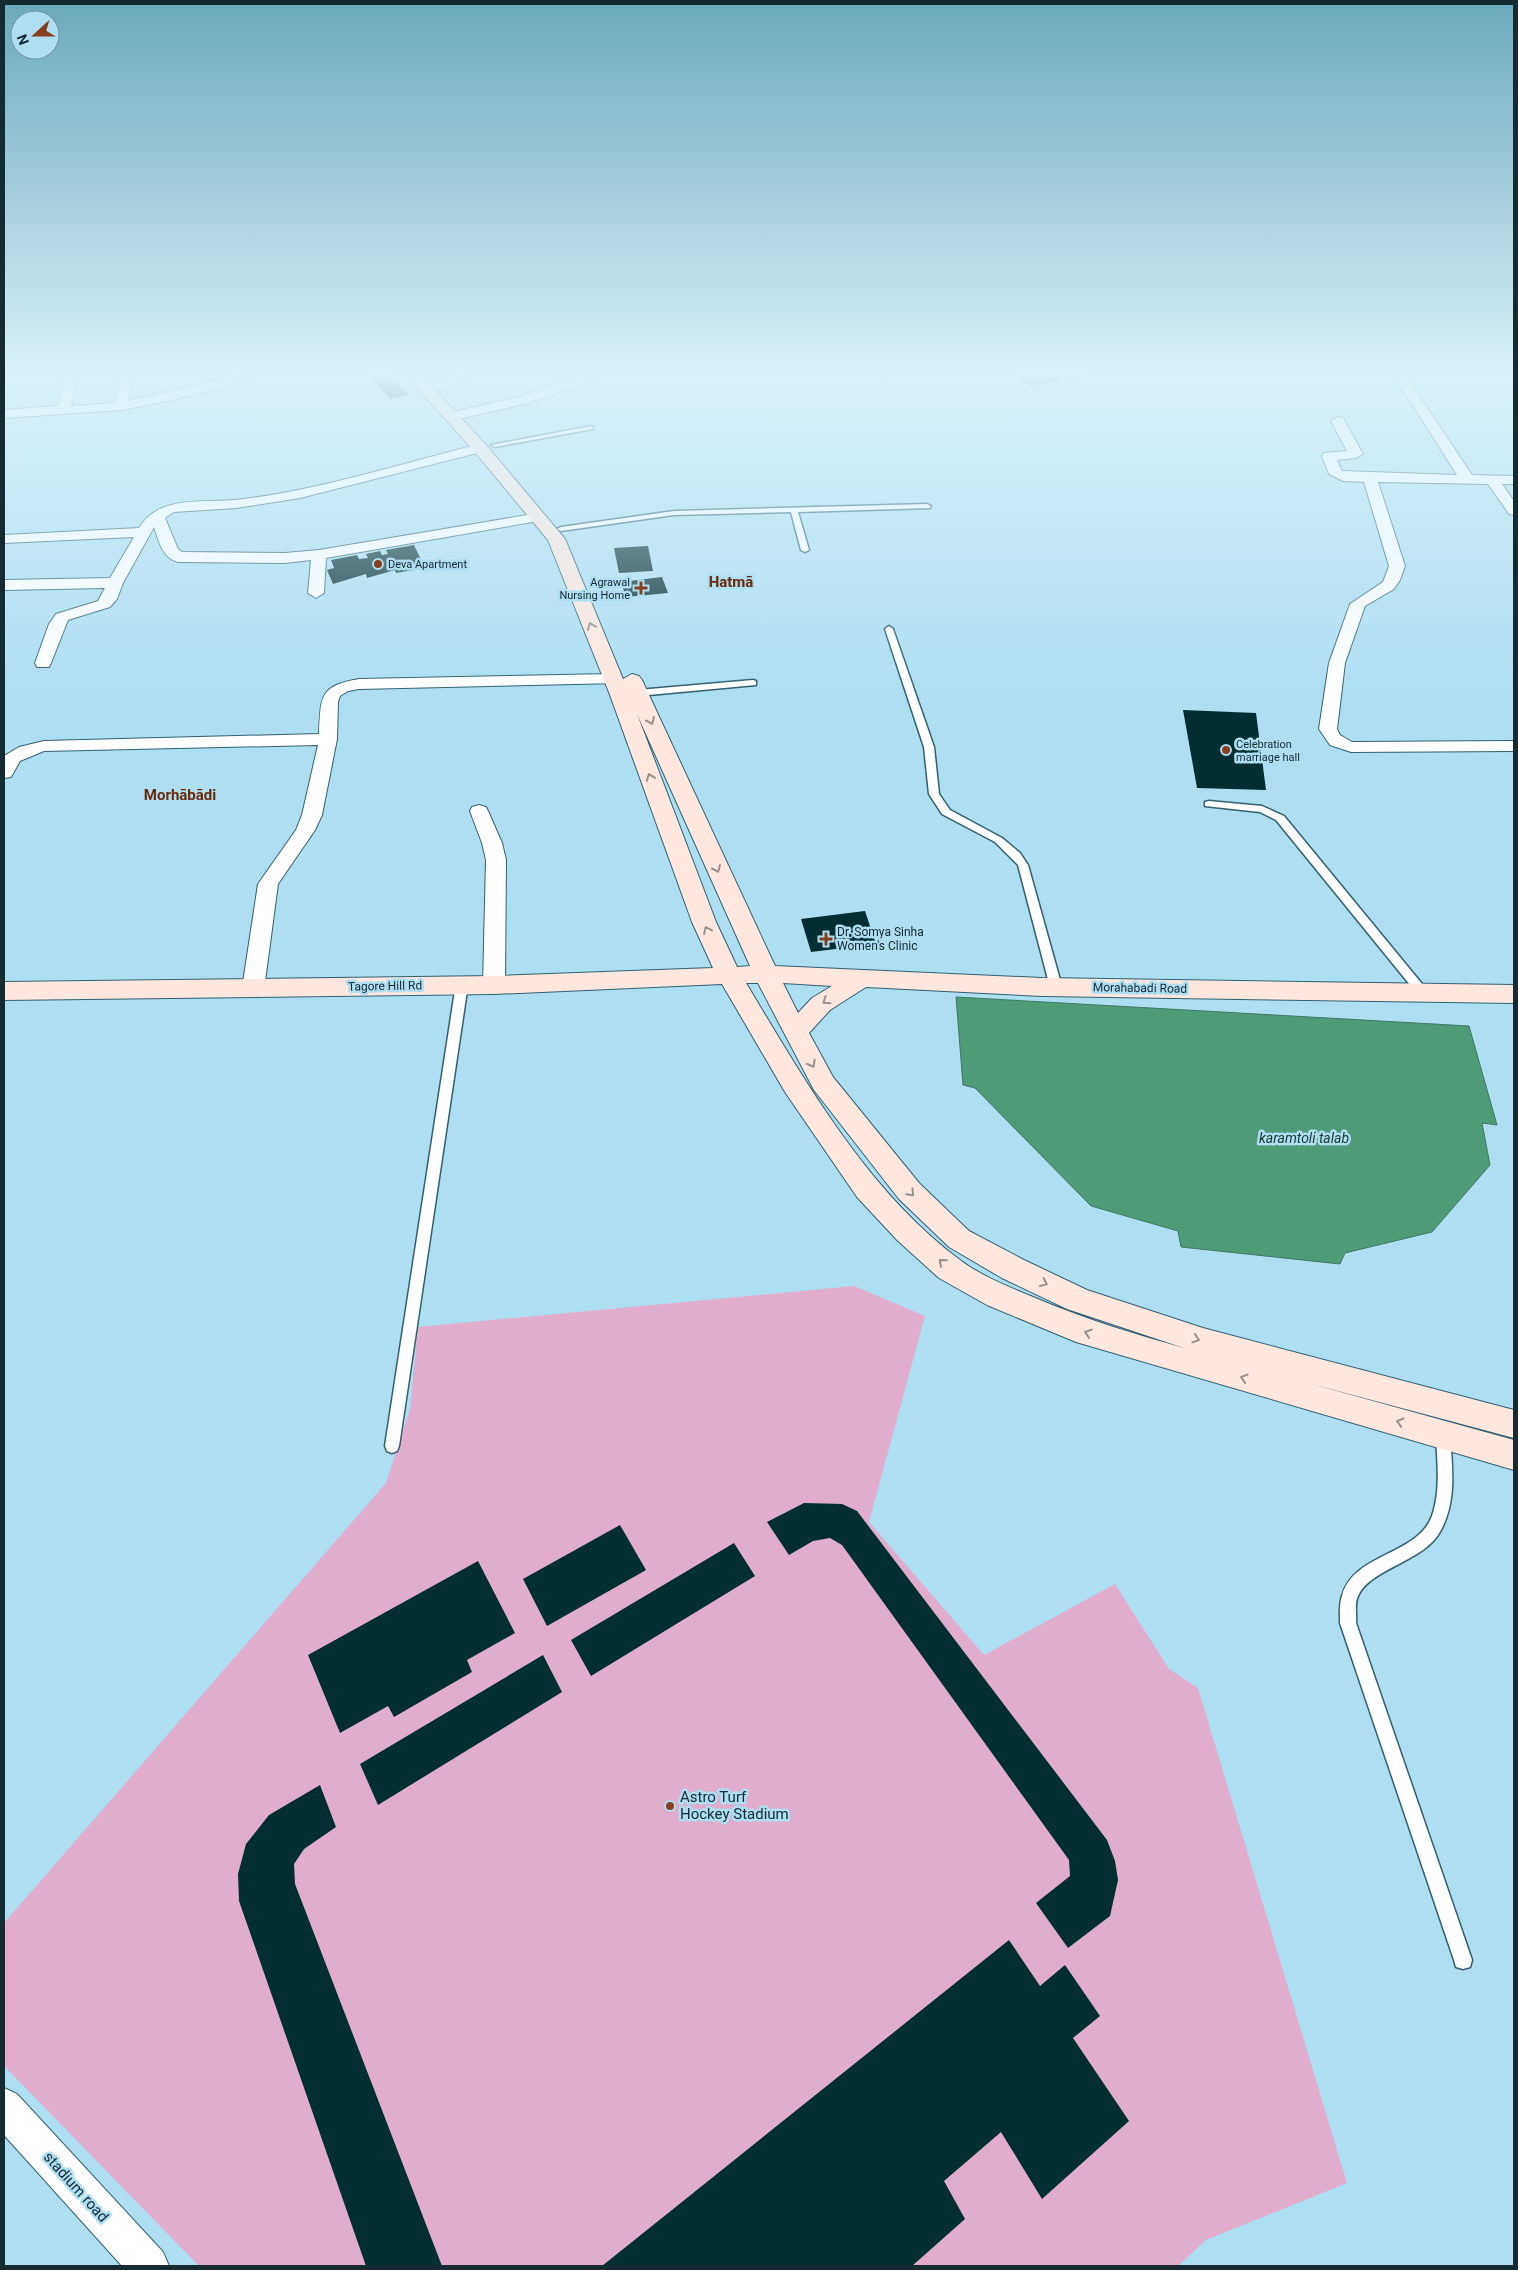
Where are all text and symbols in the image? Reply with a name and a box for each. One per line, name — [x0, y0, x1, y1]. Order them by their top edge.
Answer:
north arrow — [10, 10, 60, 60]
text: N — [14, 32, 32, 47]
marker: Deva Apartment — [372, 558, 384, 570]
place label: Deva Apartment — [388, 558, 467, 571]
district label: Hatmā — [709, 573, 753, 591]
place label: Agrawal Nursing Home — [559, 576, 630, 602]
marker: Agrawal Nursing Home — [634, 581, 648, 595]
one-way arrow — [587, 622, 598, 631]
one-way arrow — [644, 716, 655, 725]
place label: Celebration marriage hall — [1236, 738, 1300, 764]
marker: Celebration marriage hall — [1220, 744, 1232, 756]
one-way arrow — [646, 774, 656, 782]
district label: Morhābādi — [144, 786, 216, 804]
one-way arrow — [711, 864, 722, 873]
place label: Dr. Somya Sinha Women's Clinic — [837, 925, 924, 953]
one-way arrow — [703, 926, 714, 935]
marker: Dr. Somya Sinha Women's Clinic — [819, 932, 833, 946]
street label: Tagore Hill Rd — [348, 978, 422, 994]
street label: Morahabadi Road — [1093, 980, 1187, 996]
one-way arrow — [823, 995, 832, 1004]
one-way arrow — [806, 1058, 816, 1067]
water label: karamtoli talab — [1259, 1130, 1349, 1146]
one-way arrow — [905, 1187, 914, 1196]
one-way arrow — [939, 1259, 948, 1268]
one-way arrow — [1038, 1277, 1047, 1287]
one-way arrow — [1084, 1329, 1092, 1339]
one-way arrow — [1191, 1333, 1200, 1343]
one-way arrow — [1240, 1374, 1248, 1384]
one-way arrow — [1397, 1418, 1405, 1428]
place label: Astro Turf Hockey Stadium — [680, 1788, 789, 1823]
marker: Astro Turf Hockey Stadium — [664, 1800, 676, 1812]
street label: stadium road — [40, 2148, 112, 2226]

